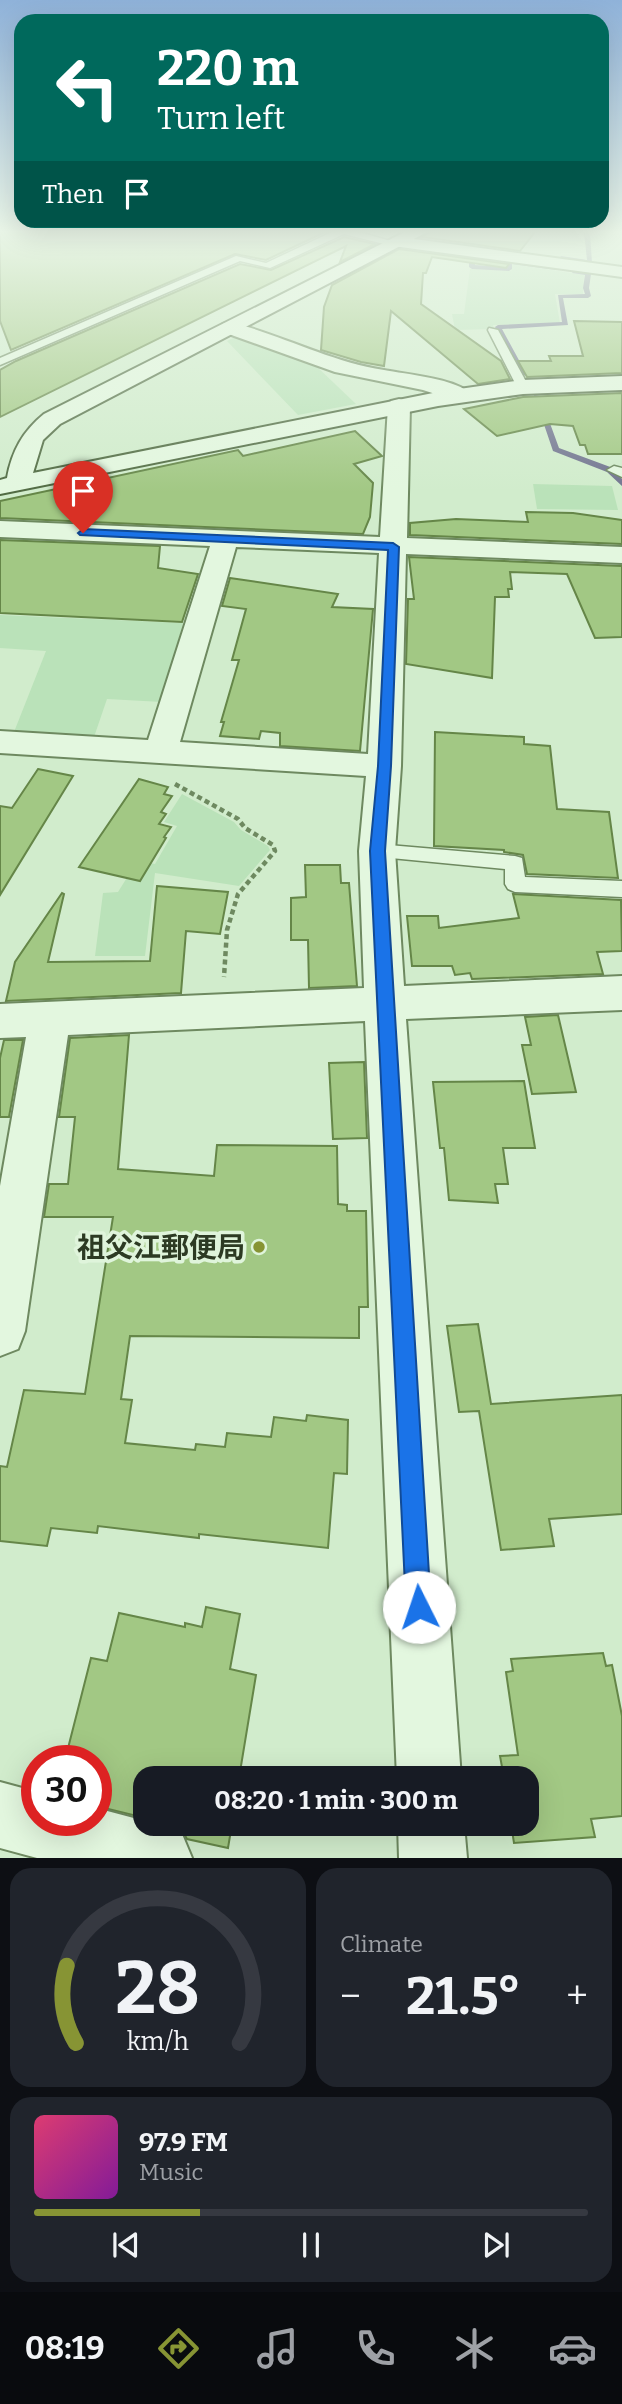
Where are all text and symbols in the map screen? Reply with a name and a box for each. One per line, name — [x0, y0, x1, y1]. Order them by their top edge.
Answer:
text: 220 m — [157, 39, 299, 98]
icon: left — [42, 42, 133, 133]
text: Turn left — [157, 99, 285, 137]
icon: arrive — [118, 175, 156, 213]
text: Then — [42, 179, 104, 210]
pin — [53, 461, 113, 533]
icon: arrive — [64, 472, 102, 510]
place label: 祖父江郵便局 — [77, 1231, 245, 1264]
marker: 祖父江郵便局 — [251, 1239, 267, 1255]
position arrow — [382, 1570, 456, 1644]
speed limit sign: 30 — [21, 1745, 112, 1836]
text: 08:20 · 1 min · 300 m — [214, 1785, 458, 1816]
text: Climate — [340, 1930, 423, 1958]
text: 28 — [116, 1946, 200, 2033]
text: 21.5° — [406, 1965, 521, 2028]
text: − — [340, 1973, 361, 2019]
text: + — [566, 1973, 588, 2019]
text: km/h — [127, 2027, 189, 2057]
text: 97.9 FM — [139, 2127, 228, 2158]
text: Music — [139, 2158, 203, 2186]
icon: previous — [107, 2226, 145, 2264]
icon: pause — [292, 2226, 330, 2264]
icon: next — [477, 2226, 515, 2264]
icon: directions — [154, 2324, 203, 2373]
icon: music — [253, 2324, 302, 2373]
icon: phone — [351, 2324, 400, 2373]
icon: climate — [450, 2324, 499, 2373]
icon: car — [548, 2324, 597, 2373]
text: 08:19 — [25, 2329, 105, 2367]

